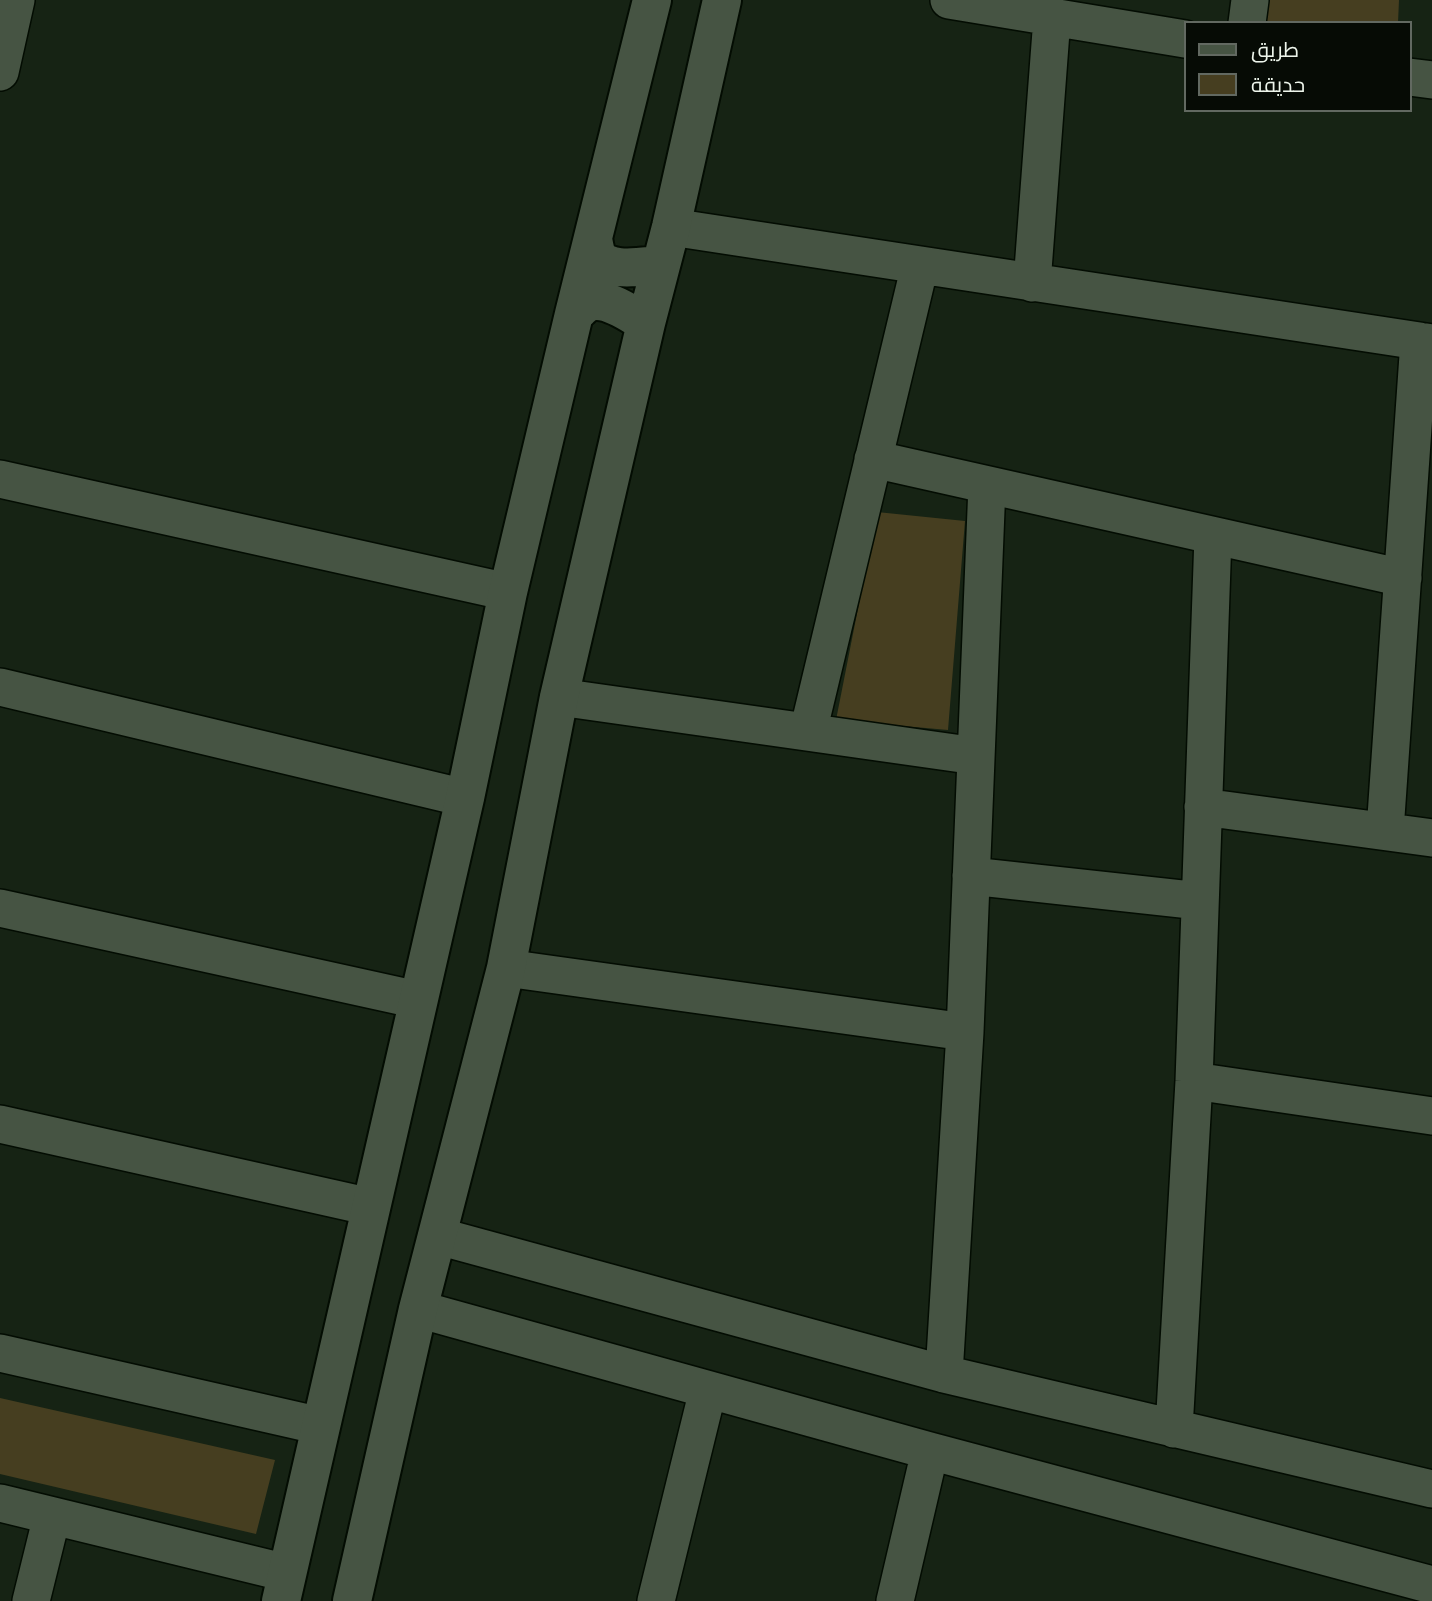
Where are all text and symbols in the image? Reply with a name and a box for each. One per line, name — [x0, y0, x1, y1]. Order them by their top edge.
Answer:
legend — [1184, 21, 1411, 112]
text: طريق — [1251, 35, 1299, 63]
text: حديقة — [1251, 70, 1305, 98]

